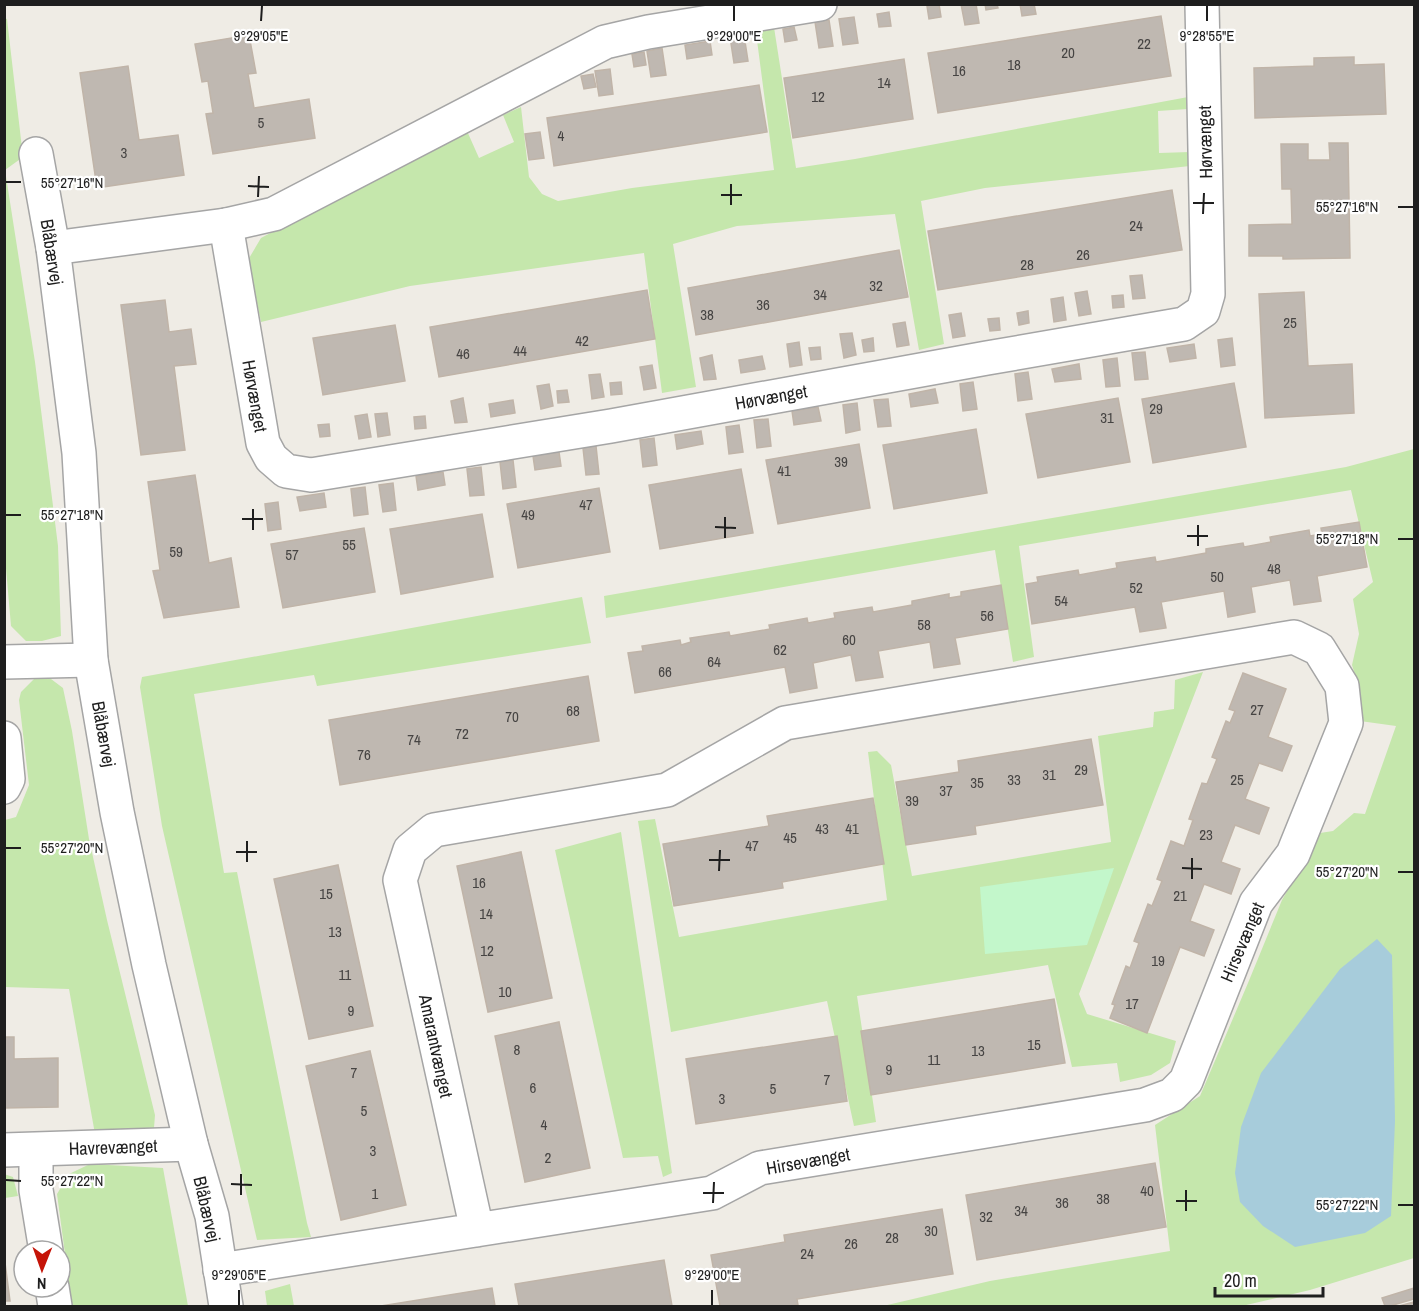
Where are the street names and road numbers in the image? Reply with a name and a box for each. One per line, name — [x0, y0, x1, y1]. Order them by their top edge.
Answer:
street label: Hørvænget — [1192, 105, 1218, 179]
street label: Blåbærvej — [34, 217, 70, 287]
street label: Hørvænget — [236, 358, 274, 434]
street label: Hørvænget — [733, 378, 809, 416]
street label: Blåbærvej — [86, 699, 122, 769]
street label: Hirsevænget — [1214, 898, 1270, 986]
street label: Amarantvænget — [413, 991, 459, 1100]
street label: Havrevænget — [68, 1133, 158, 1161]
street label: Hirsevænget — [764, 1141, 852, 1181]
street label: Blåbærvej — [187, 1174, 227, 1244]

